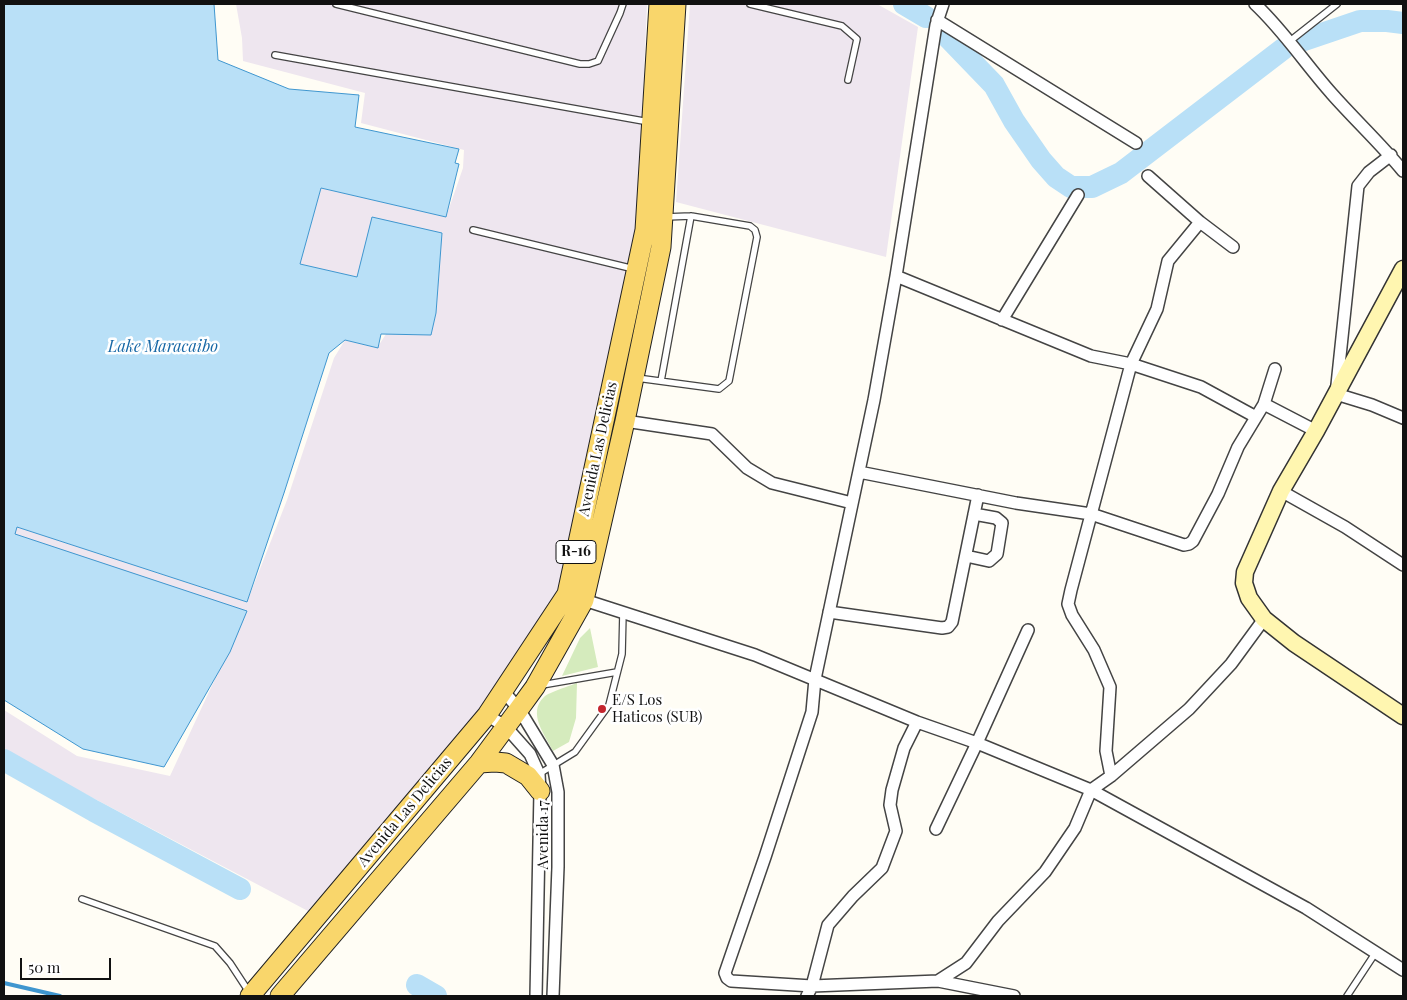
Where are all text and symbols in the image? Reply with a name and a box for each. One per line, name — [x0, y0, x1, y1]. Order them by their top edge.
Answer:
water label: Lake Maracaibo — [108, 337, 218, 357]
street label: Avenida Las Delicias — [575, 380, 621, 518]
road number: R-16 — [556, 540, 596, 564]
place label: E/S Los Haticos (SUB) — [612, 691, 702, 726]
marker: E/S Los Haticos (SUB) — [596, 703, 608, 715]
street label: Avenida Las Delicias — [354, 754, 456, 870]
street label: Avenida 17 — [534, 800, 552, 870]
scale bar — [22, 948, 114, 980]
text: 50 m — [28, 957, 60, 977]

